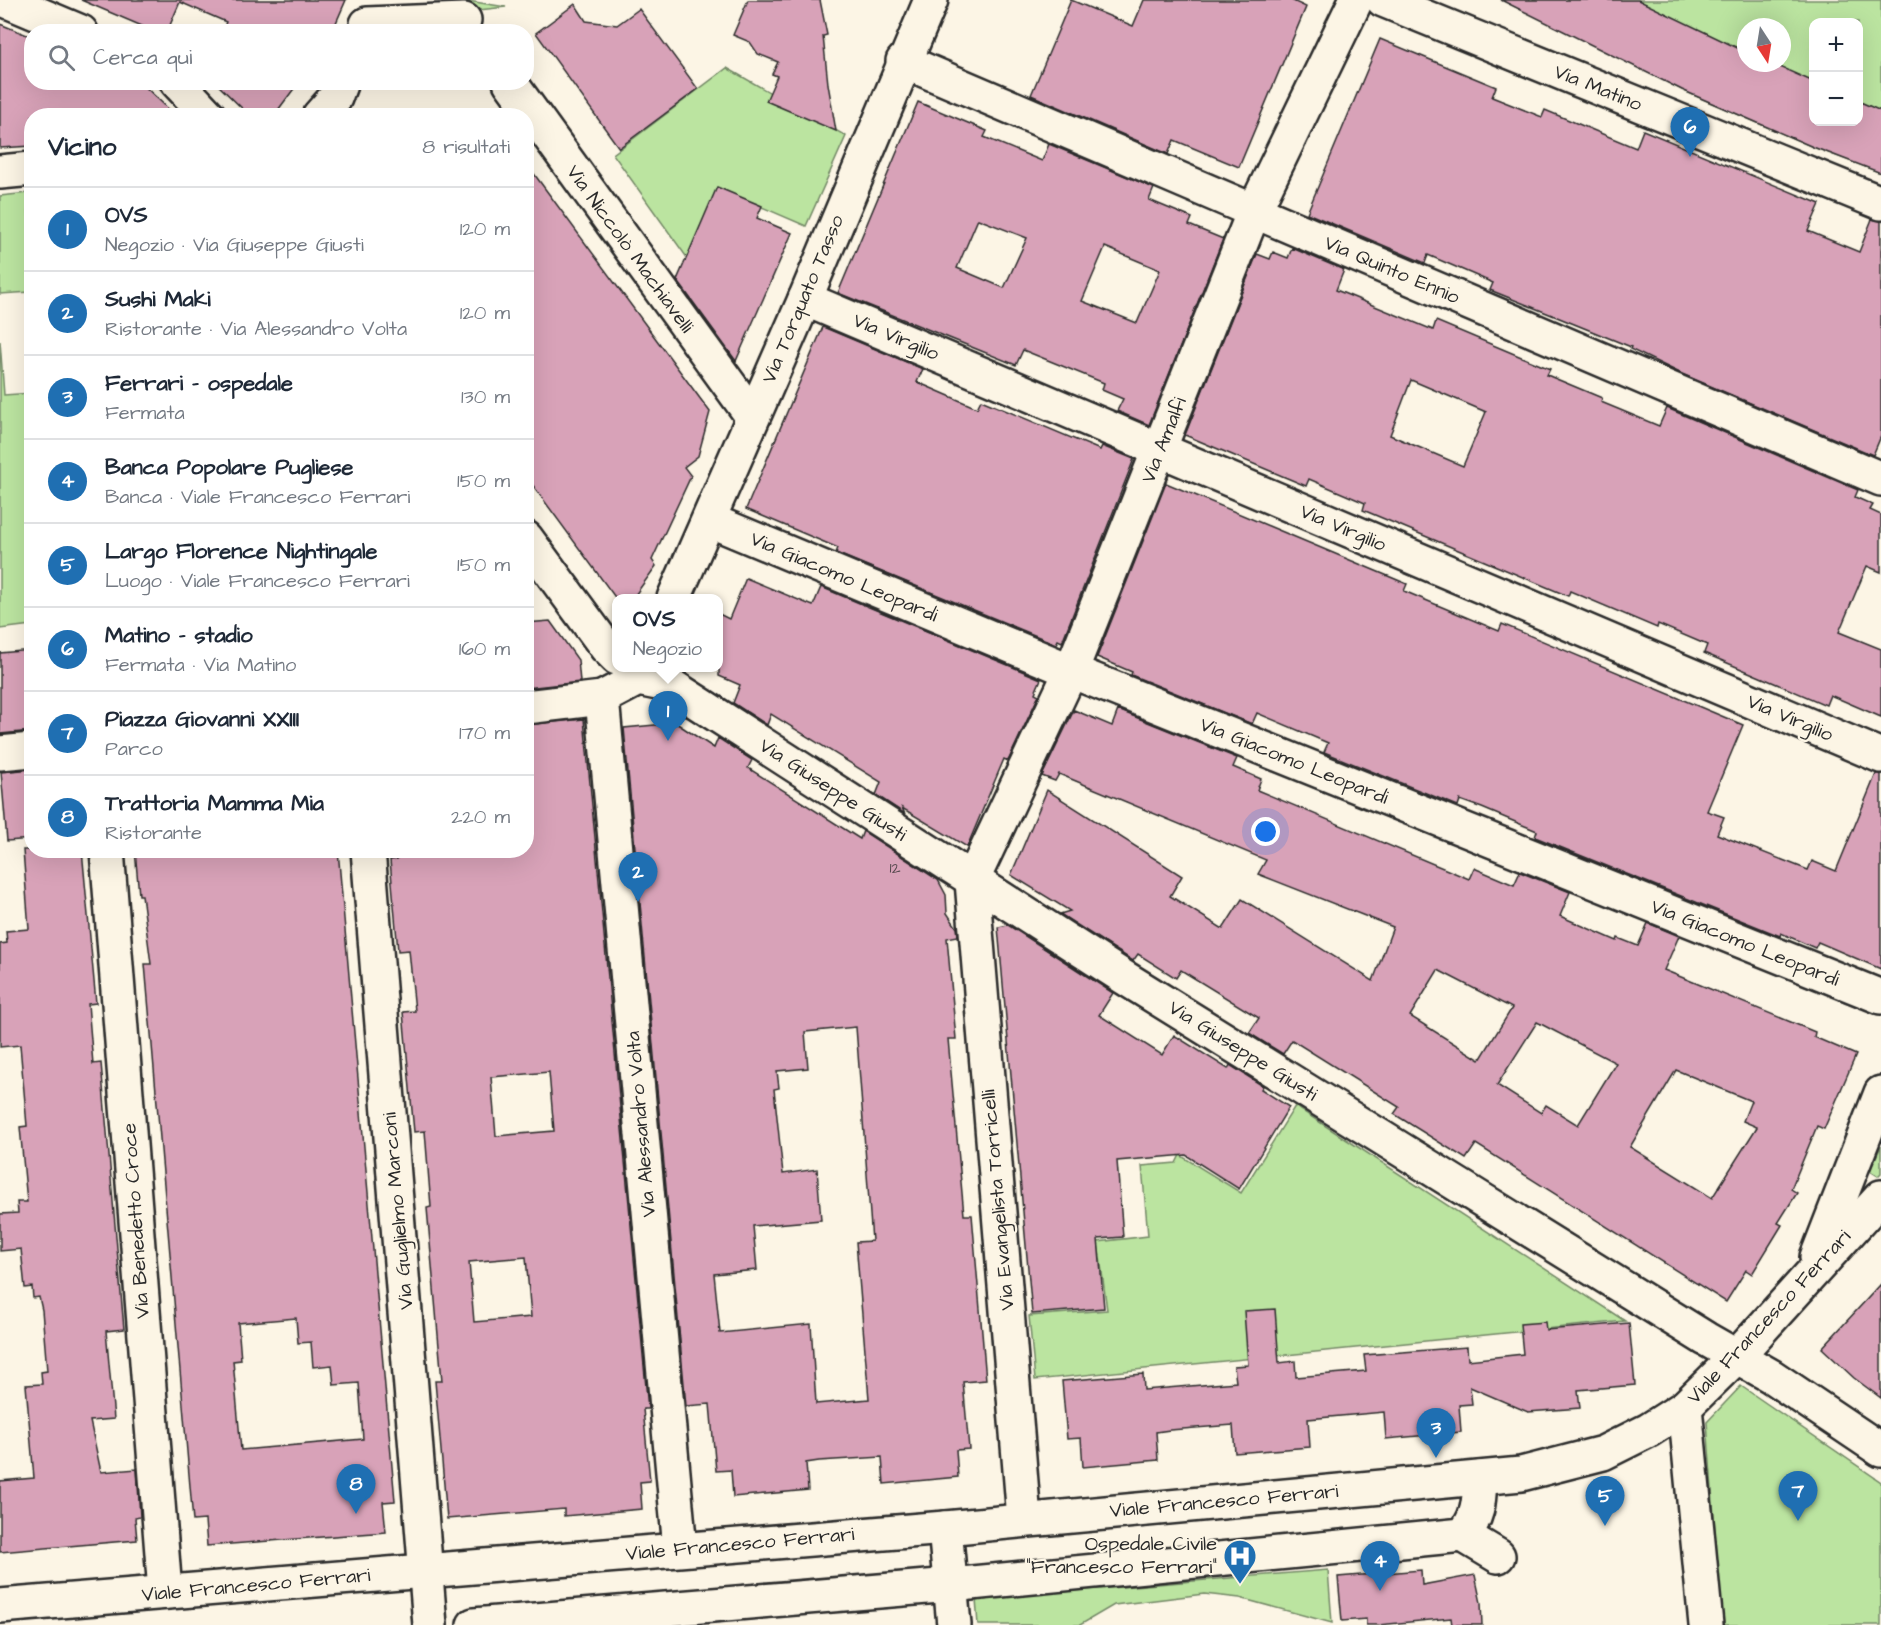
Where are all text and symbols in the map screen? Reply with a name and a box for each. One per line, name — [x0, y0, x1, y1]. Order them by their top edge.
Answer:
north arrow — [1737, 18, 1791, 72]
map controls — [1809, 18, 1863, 126]
button: + — [1809, 18, 1863, 72]
search box — [24, 24, 534, 90]
icon: search — [45, 41, 78, 74]
text: Cerca qui — [93, 42, 192, 73]
street label: Via Matino — [1550, 58, 1646, 118]
button: − — [1809, 72, 1863, 126]
pin: 6 — [1670, 108, 1710, 157]
text: Vicino — [48, 129, 116, 165]
text: 8 risultati — [422, 133, 510, 161]
street label: Via Niccolò Machiavelli — [560, 159, 700, 339]
text: OVS — [105, 200, 148, 231]
street label: Via Torquato Tasso — [755, 210, 851, 388]
text: 1 — [66, 215, 69, 243]
text: 120 m — [460, 215, 510, 243]
street label: Via Quinto Ennio — [1320, 229, 1464, 311]
text: Negozio · Via Giuseppe Giusti — [105, 231, 364, 259]
text: Sushi Maki — [105, 284, 211, 315]
text: 2 — [62, 299, 73, 327]
text: 120 m — [460, 299, 510, 327]
street label: Via Virgilio — [848, 306, 943, 369]
text: Ristorante · Via Alessandro Volta — [105, 315, 407, 343]
text: Ferrari - ospedale — [105, 368, 293, 399]
text: 3 — [62, 383, 73, 411]
text: 130 m — [461, 383, 510, 411]
street label: Via Amalfi — [1134, 393, 1194, 487]
text: Fermata — [105, 399, 185, 427]
text: Banca Popolare Pugliese — [105, 452, 353, 483]
text: 4 — [61, 467, 74, 495]
text: 150 m — [457, 467, 510, 495]
text: Banca · Viale Francesco Ferrari — [105, 483, 410, 511]
street label: Via Virgilio — [1295, 497, 1390, 560]
street label: Via Giacomo Leopardi — [746, 525, 942, 629]
text: Largo Florence Nightingale — [105, 536, 377, 567]
text: 5 — [60, 551, 75, 579]
text: 150 m — [457, 551, 510, 579]
text: Luogo · Viale Francesco Ferrari — [105, 567, 410, 595]
popup — [612, 594, 723, 672]
text: OVS — [633, 604, 676, 635]
text: Matino - stadio — [105, 620, 253, 651]
text: 6 — [61, 635, 74, 663]
text: 160 m — [459, 635, 510, 663]
text: Negozio — [633, 635, 702, 663]
text: Fermata · Via Matino — [105, 651, 296, 679]
street label: Via Virgilio — [1742, 687, 1837, 750]
pin: 1 — [648, 692, 688, 741]
text: Piazza Giovanni XXIII — [105, 704, 299, 735]
street label: Via Giacomo Leopardi — [1196, 710, 1392, 812]
text: 7 — [61, 719, 74, 747]
text: 170 m — [459, 719, 510, 747]
street label: Via Giuseppe Giusti — [754, 732, 912, 848]
text: Parco — [105, 735, 163, 763]
text: Trattoria Mamma Mia — [105, 788, 324, 819]
text: 8 — [61, 803, 74, 831]
text: 220 m — [451, 803, 510, 831]
your location — [1251, 817, 1280, 846]
text: Ristorante — [105, 819, 202, 847]
pin: 2 — [618, 852, 658, 902]
house number: 12 — [889, 857, 901, 879]
street label: Via Giacomo Leopardi — [1647, 892, 1843, 994]
street label: Via Giuseppe Giusti — [1163, 994, 1323, 1108]
street label: Via Alessandro Volta — [619, 1030, 663, 1218]
street label: Via Evangelista Torricelli — [974, 1088, 1023, 1311]
street label: Via Guglielmo Marconi — [375, 1111, 422, 1311]
street label: Via Benedetto Croce — [115, 1122, 157, 1320]
street label: Viale Francesco Ferrari — [1681, 1224, 1857, 1410]
pin: 3 — [1416, 1408, 1456, 1458]
pin: 8 — [336, 1464, 376, 1514]
pin: 7 — [1778, 1472, 1818, 1521]
pin: 5 — [1586, 1476, 1624, 1526]
street label: Viale Francesco Ferrari — [1109, 1477, 1339, 1525]
street label: Viale Francesco Ferrari — [625, 1520, 855, 1568]
place label: Ospedale Civile "Francesco Ferrari" — [1026, 1530, 1217, 1581]
hospital icon: Ospedale Civile "Francesco Ferrari" — [1222, 1538, 1258, 1585]
pin: 4 — [1360, 1542, 1400, 1591]
street label: Viale Francesco Ferrari — [141, 1561, 371, 1609]

